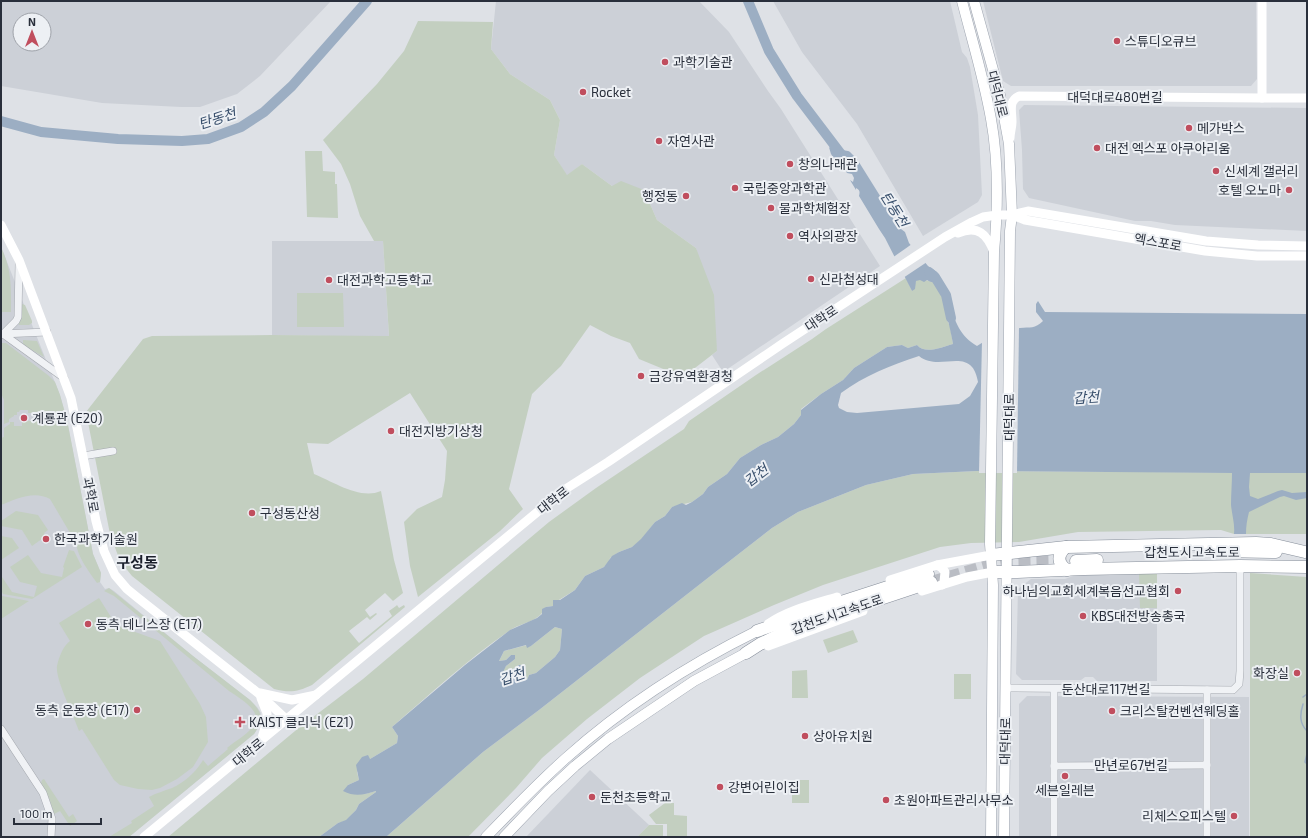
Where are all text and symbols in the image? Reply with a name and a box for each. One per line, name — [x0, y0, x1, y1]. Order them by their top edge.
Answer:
north arrow — [12, 12, 52, 52]
text: N — [28, 15, 36, 28]
place label: 스튜디오큐브 — [1125, 33, 1197, 49]
marker: 스튜디오큐브 — [1112, 36, 1122, 46]
place label: 과학기술관 — [673, 54, 733, 70]
marker: 과학기술관 — [660, 57, 670, 67]
street label: 대덕대로 — [984, 69, 1012, 119]
place label: Rocket — [591, 84, 631, 100]
marker: Rocket — [578, 87, 588, 97]
street label: 대덕대로480번길 — [1067, 89, 1163, 105]
water label: 탄동천 — [196, 104, 239, 132]
place label: 메가박스 — [1197, 120, 1245, 136]
marker: 메가박스 — [1184, 123, 1194, 133]
place label: 자연사관 — [667, 133, 715, 149]
marker: 자연사관 — [654, 136, 664, 146]
place label: 대전 엑스포 아쿠아리움 — [1105, 140, 1230, 156]
marker: 대전 엑스포 아쿠아리움 — [1092, 143, 1102, 153]
place label: 창의나래관 — [798, 156, 858, 172]
marker: 창의나래관 — [785, 159, 795, 169]
place label: 신세계 갤러리 — [1224, 163, 1299, 179]
marker: 신세계 갤러리 — [1211, 166, 1221, 176]
place label: 국립중앙과학관 — [743, 180, 827, 196]
place label: 호텔 오노마 — [1218, 182, 1281, 198]
marker: 국립중앙과학관 — [730, 183, 740, 193]
marker: 호텔 오노마 — [1284, 185, 1294, 195]
place label: 행정동 — [642, 188, 678, 204]
water label: 탄동천 — [878, 188, 913, 231]
marker: 행정동 — [681, 191, 691, 201]
place label: 물과학체험장 — [779, 200, 851, 216]
marker: 물과학체험장 — [766, 203, 776, 213]
place label: 역사의광장 — [798, 228, 858, 244]
street label: 엑스포로 — [1133, 230, 1183, 254]
marker: 역사의광장 — [785, 231, 795, 241]
place label: 신라첨성대 — [819, 271, 879, 287]
place label: 대전과학고등학교 — [337, 272, 433, 288]
marker: 신라첨성대 — [806, 274, 816, 284]
marker: 대전과학고등학교 — [324, 275, 334, 285]
street label: 대학로 — [802, 302, 840, 334]
place label: 금강유역환경청 — [649, 368, 733, 384]
marker: 금강유역환경청 — [636, 371, 646, 381]
water label: 갑천 — [1073, 388, 1101, 406]
street label: 대덕대로 — [1001, 393, 1017, 441]
place label: 계룡관 (E20) — [32, 410, 103, 426]
marker: 계룡관 (E20) — [19, 413, 29, 423]
place label: 대전지방기상청 — [399, 423, 483, 439]
marker: 대전지방기상청 — [386, 426, 396, 436]
water label: 갑천 — [741, 460, 772, 490]
street label: 과학로 — [80, 476, 102, 514]
street label: 대학로 — [534, 483, 572, 517]
place label: 구성동산성 — [260, 505, 320, 521]
marker: 구성동산성 — [247, 508, 257, 518]
place label: 한국과학기술원 — [54, 531, 138, 547]
marker: 한국과학기술원 — [41, 534, 51, 544]
street label: 갑천도시고속도로 — [1144, 544, 1240, 560]
district label: 구성동 — [116, 553, 158, 571]
place label: 하나님의교회세계복음선교협회 — [1003, 583, 1170, 599]
marker: 하나님의교회세계복음선교협회 — [1173, 586, 1183, 596]
street label: 갑천도시고속도로 — [789, 591, 885, 637]
place label: KBS대전방송총국 — [1091, 608, 1186, 624]
marker: KBS대전방송총국 — [1078, 611, 1088, 621]
place label: 동측 테니스장 (E17) — [96, 616, 202, 632]
marker: 동측 테니스장 (E17) — [83, 619, 93, 629]
water label: 갑천 — [497, 664, 528, 688]
place label: 화장실 — [1253, 665, 1289, 681]
marker: 화장실 — [1292, 668, 1302, 678]
street label: 둔산대로117번길 — [1062, 681, 1150, 697]
place label: 동측 운동장 (E17) — [35, 702, 129, 718]
place label: 크리스탈컨벤션웨딩홀 — [1120, 703, 1240, 719]
marker: 동측 운동장 (E17) — [132, 705, 142, 715]
marker: 크리스탈컨벤션웨딩홀 — [1107, 706, 1117, 716]
place label: KAIST 클리닉 (E21) — [249, 714, 354, 730]
marker: KAIST 클리닉 (E21) — [234, 716, 246, 728]
street label: 대덕대로 — [997, 717, 1013, 765]
place label: 상아유치원 — [813, 728, 873, 744]
marker: 상아유치원 — [800, 731, 810, 741]
street label: 대학로 — [229, 734, 267, 770]
street label: 만년로67번길 — [1094, 757, 1168, 773]
marker: 세븐일레븐 — [1060, 771, 1070, 781]
place label: 강변어린이집 — [728, 779, 800, 795]
marker: 강변어린이집 — [715, 782, 725, 792]
place label: 세븐일레븐 — [1035, 782, 1095, 798]
place label: 둔천초등학교 — [600, 789, 672, 805]
marker: 둔천초등학교 — [587, 792, 597, 802]
place label: 초원아파트관리사무소 — [894, 792, 1014, 808]
marker: 초원아파트관리사무소 — [881, 795, 891, 805]
scale bar — [14, 800, 101, 826]
text: 100 m — [20, 806, 52, 820]
place label: 리체스오피스텔 — [1142, 808, 1226, 824]
marker: 리체스오피스텔 — [1229, 811, 1239, 821]

